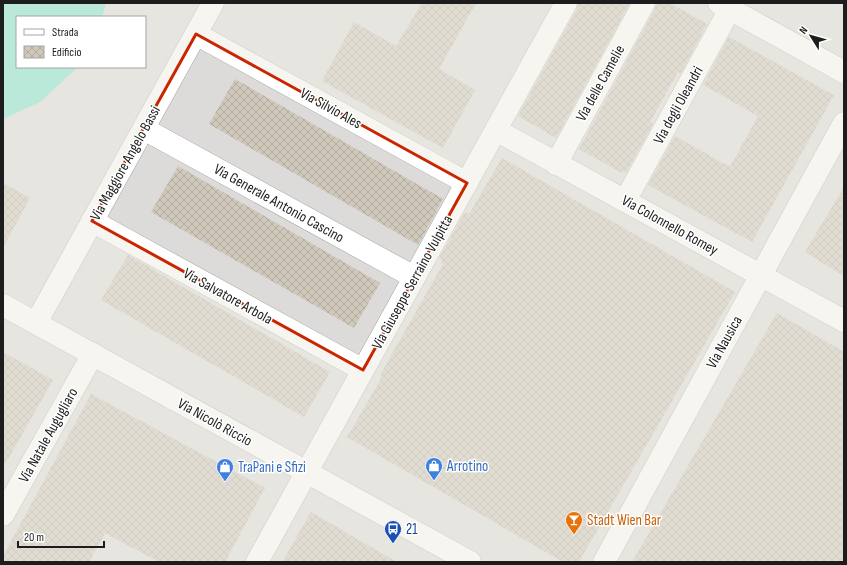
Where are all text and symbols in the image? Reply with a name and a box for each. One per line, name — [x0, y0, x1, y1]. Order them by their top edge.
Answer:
legend — [16, 16, 146, 68]
north arrow — [791, 16, 831, 56]
text: N — [796, 24, 810, 37]
text: Strada — [52, 25, 79, 40]
street label: Via delle Camelie — [572, 42, 629, 125]
text: Edificio — [52, 45, 81, 60]
street label: Via degli Oleandri — [649, 63, 708, 147]
street label: Via Silvio Ales — [297, 84, 365, 133]
street label: Via Maggiore Angelo Bassi — [86, 102, 165, 224]
street label: Via Generale Antonio Cascino — [210, 160, 347, 247]
street label: Via Colonnello Romey — [618, 191, 722, 260]
street label: Via Giuseppe Serraino Vulpitta — [368, 212, 457, 353]
street label: Via Salvatore Arbola — [180, 264, 276, 329]
street label: Via Nausica — [702, 312, 747, 372]
street label: Via Natale Augugliaro — [15, 385, 82, 486]
street label: Via Nicolò Riccio — [174, 394, 255, 451]
shop icon: Arrotino — [424, 456, 444, 481]
shop icon: TraPani e Sfizi — [215, 457, 235, 482]
place label: Arrotino — [446, 457, 488, 476]
place label: TraPani e Sfizi — [238, 458, 306, 477]
bar icon: Stadt Wien Bar — [564, 510, 584, 535]
place label: Stadt Wien Bar — [587, 511, 662, 530]
bus stop icon: 21 — [383, 519, 403, 544]
place label: 21 — [406, 520, 418, 539]
scale bar — [18, 523, 104, 549]
text: 20 m — [24, 530, 44, 545]

